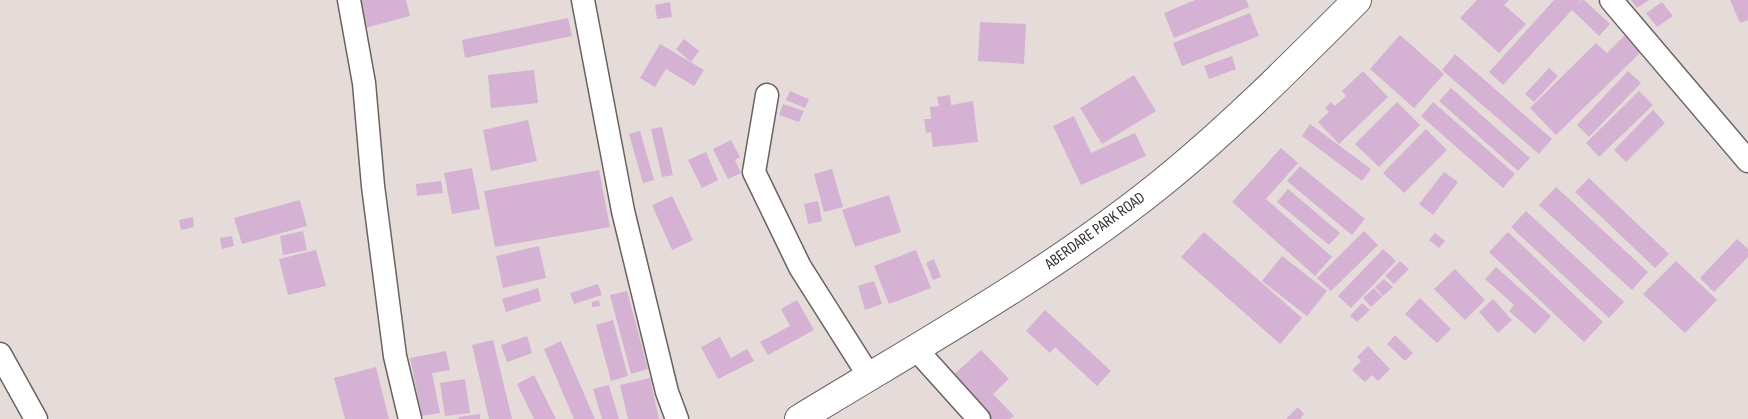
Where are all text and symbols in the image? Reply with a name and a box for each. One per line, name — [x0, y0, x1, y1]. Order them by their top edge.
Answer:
street label: ABERDARE PARK ROAD — [1040, 188, 1149, 274]

